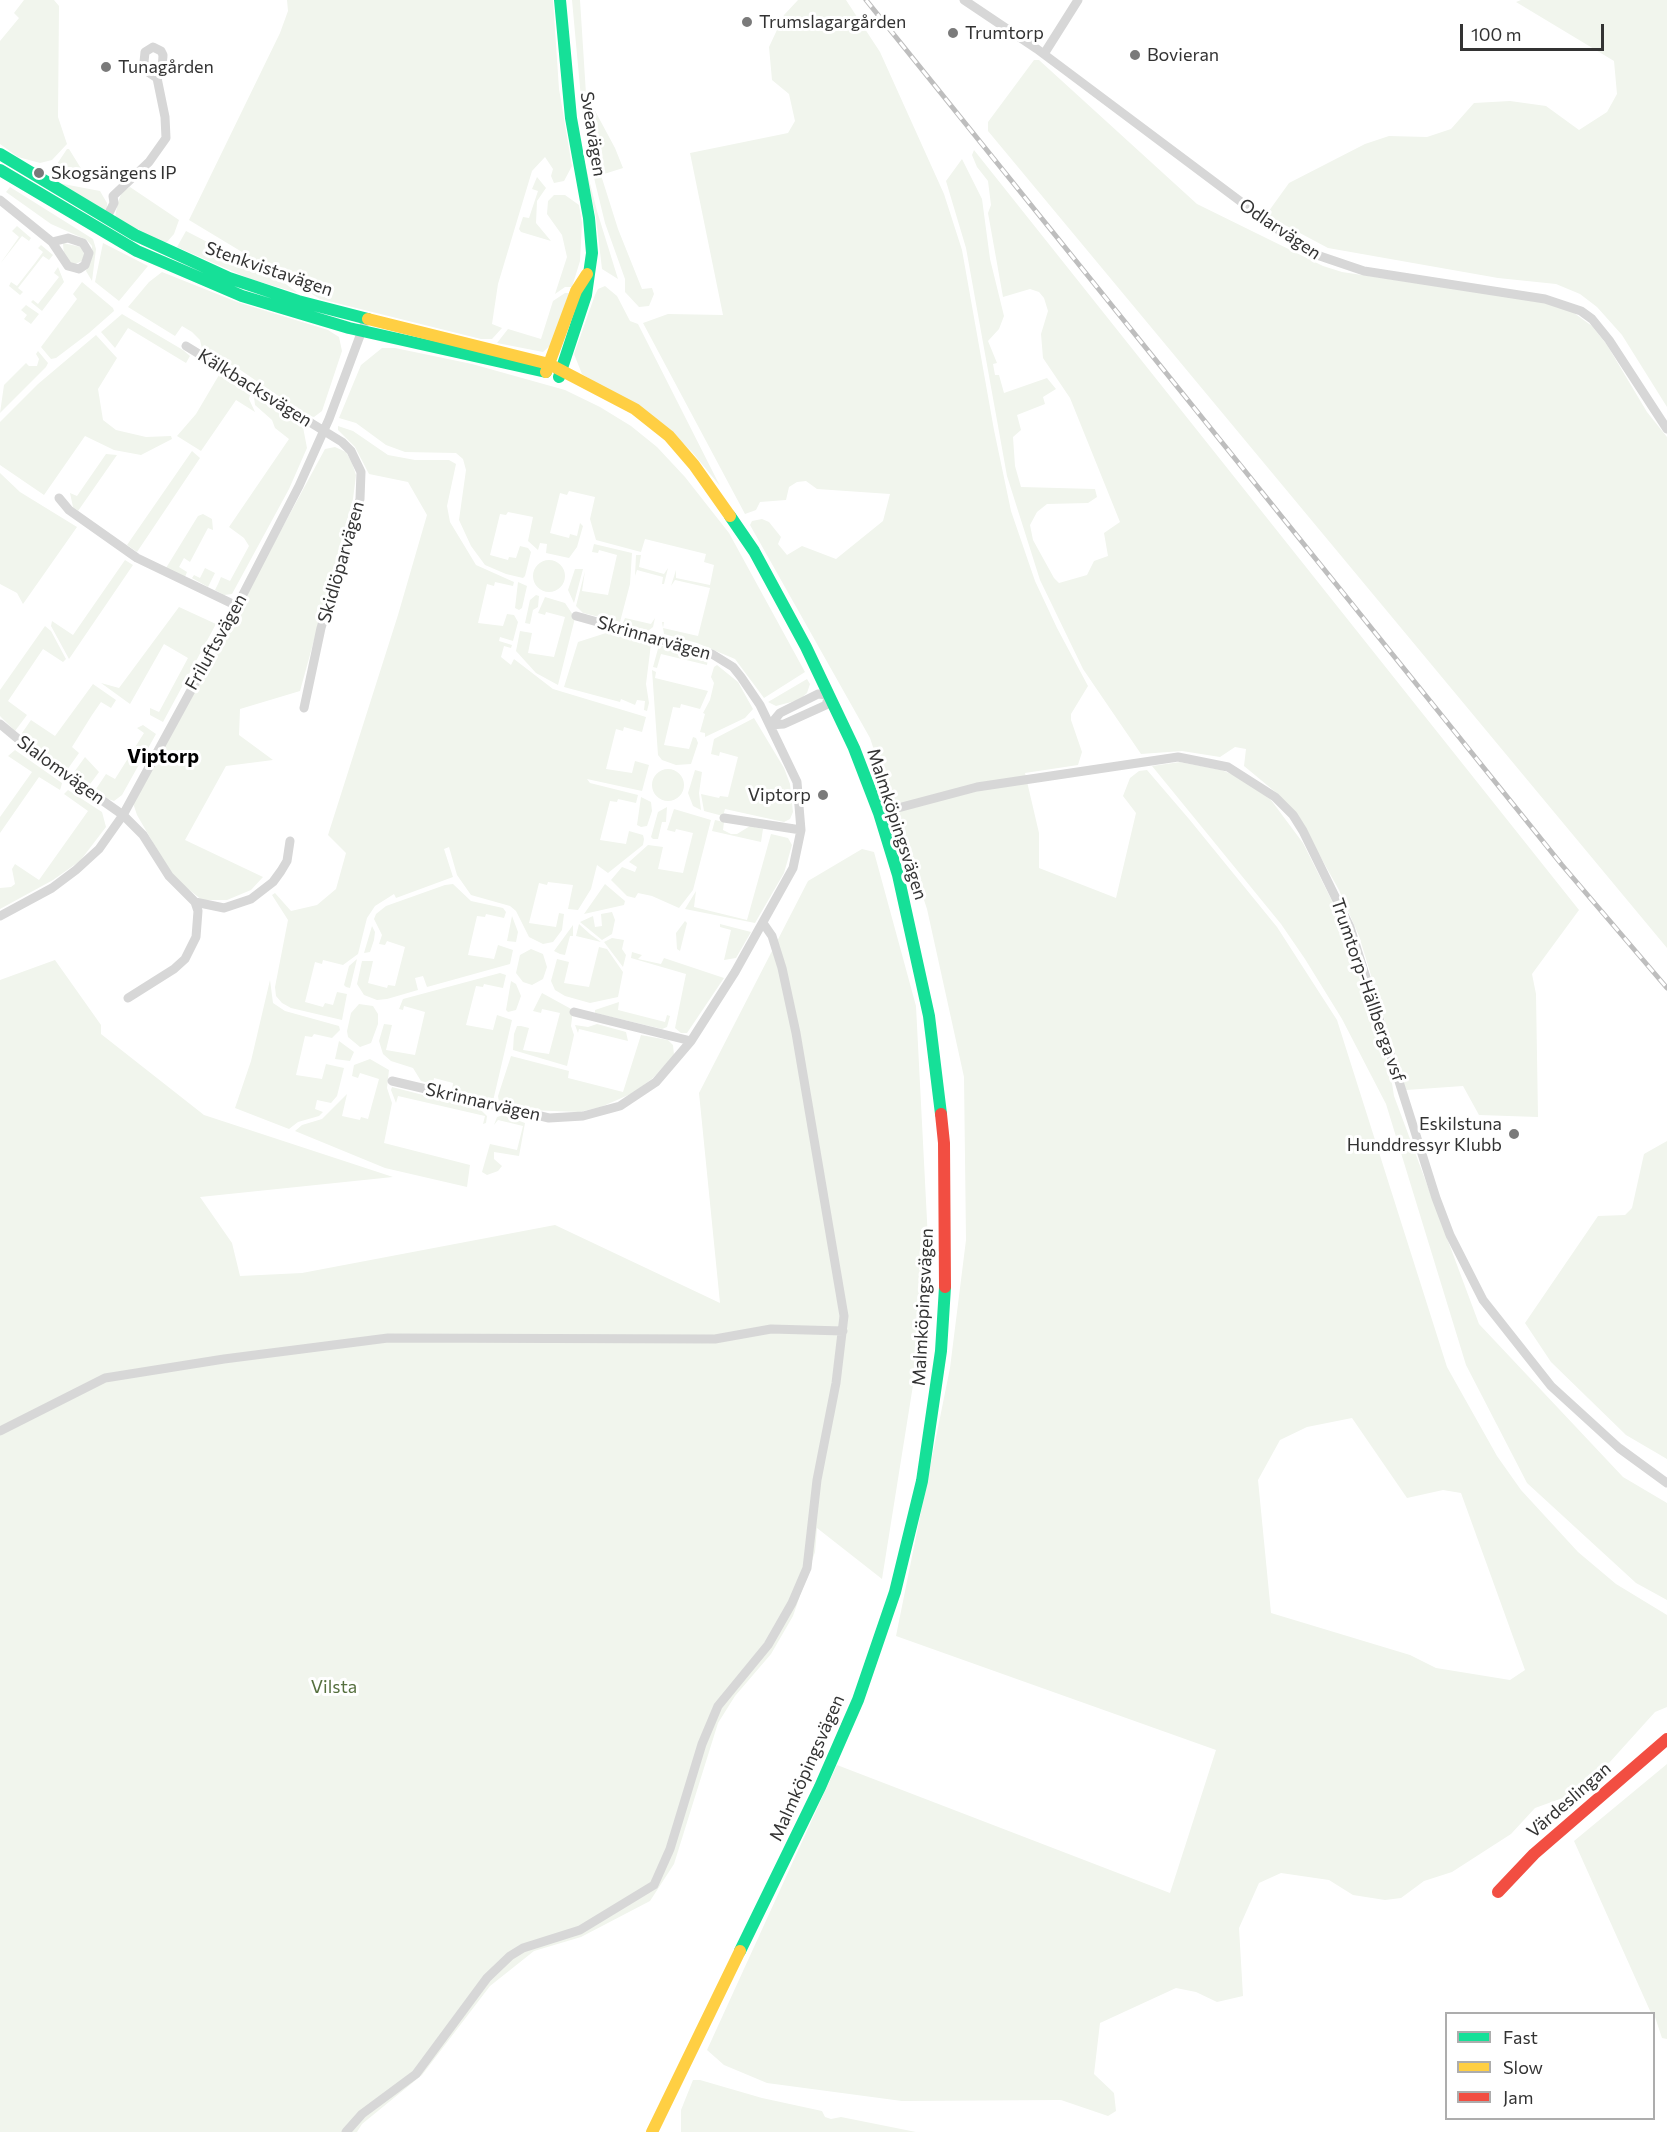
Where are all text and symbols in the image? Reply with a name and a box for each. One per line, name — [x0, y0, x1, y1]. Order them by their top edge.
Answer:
place label: Trumslagargården — [759, 11, 906, 33]
scale bar — [1463, 12, 1607, 50]
marker: Trumslagargården — [740, 15, 754, 29]
place label: Trumtorp — [965, 22, 1044, 44]
text: 100 m — [1471, 23, 1521, 45]
marker: Trumtorp — [946, 26, 960, 40]
place label: Bovieran — [1147, 44, 1219, 66]
marker: Bovieran — [1128, 48, 1142, 62]
place label: Tunagården — [118, 56, 214, 78]
marker: Tunagården — [99, 60, 113, 74]
street label: Sveavägen — [576, 90, 610, 178]
place label: Skogsängens IP — [51, 162, 177, 184]
marker: Skogsängens IP — [32, 166, 46, 180]
street label: Odlarvägen — [1235, 194, 1325, 264]
street label: Stenkvistavägen — [202, 237, 336, 301]
street label: Kälkbacksvägen — [194, 344, 316, 432]
street label: Skidlöparvägen — [313, 499, 369, 625]
street label: Friluftsvägen — [181, 590, 251, 694]
street label: Skrinnarvägen — [595, 611, 713, 665]
street label: Slalomvägen — [13, 731, 109, 809]
district label: Viptorp — [127, 744, 199, 768]
street label: Malmköpingsvägen — [862, 746, 932, 902]
place label: Viptorp — [748, 784, 811, 806]
marker: Viptorp — [816, 788, 830, 802]
street label: Trumtorp-Hällberga vsf — [1326, 895, 1410, 1085]
street label: Skrinnarvägen — [424, 1078, 542, 1126]
place label: Eskilstuna Hunddressyr Klubb — [1347, 1113, 1502, 1156]
marker: Eskilstuna Hunddressyr Klubb — [1507, 1127, 1521, 1141]
street label: Malmköpingsvägen — [908, 1228, 938, 1386]
park label: Vilsta — [311, 1676, 357, 1698]
street label: Malmköpingsvägen — [765, 1691, 849, 1845]
street label: Värdeslingan — [1522, 1758, 1616, 1842]
legend — [1445, 2012, 1655, 2120]
text: Fast — [1503, 2026, 1538, 2048]
text: Slow — [1503, 2056, 1543, 2078]
text: Jam — [1503, 2086, 1533, 2108]

